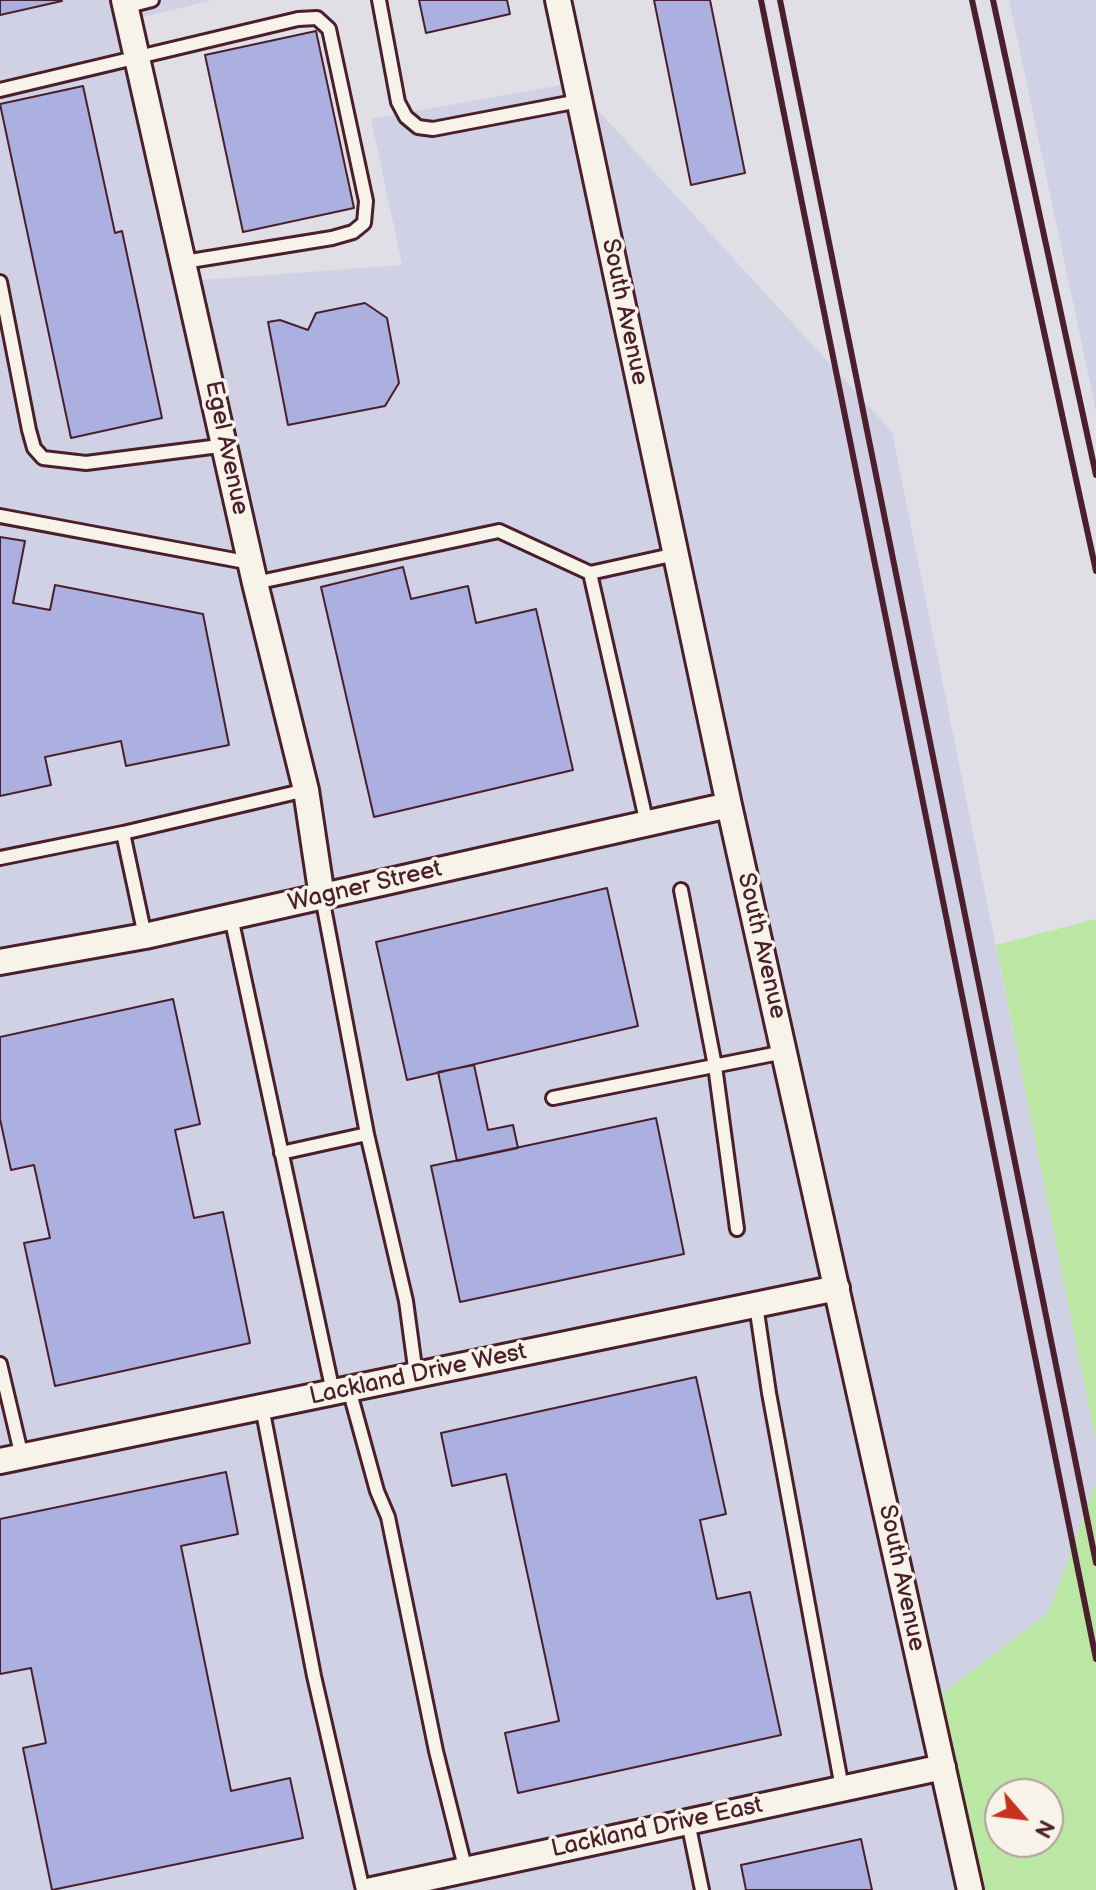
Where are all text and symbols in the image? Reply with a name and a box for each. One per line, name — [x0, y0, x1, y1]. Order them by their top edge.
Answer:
street label: South Avenue — [594, 236, 654, 388]
street label: Egel Avenue — [198, 378, 254, 518]
street label: Wagner Street — [285, 855, 445, 919]
street label: South Avenue — [730, 870, 792, 1022]
street label: Lackland Drive West — [307, 1338, 529, 1412]
street label: South Avenue — [871, 1502, 931, 1654]
north arrow — [984, 1778, 1064, 1858]
street label: Lackland Drive East — [549, 1792, 765, 1864]
text: N — [1028, 1815, 1060, 1842]

